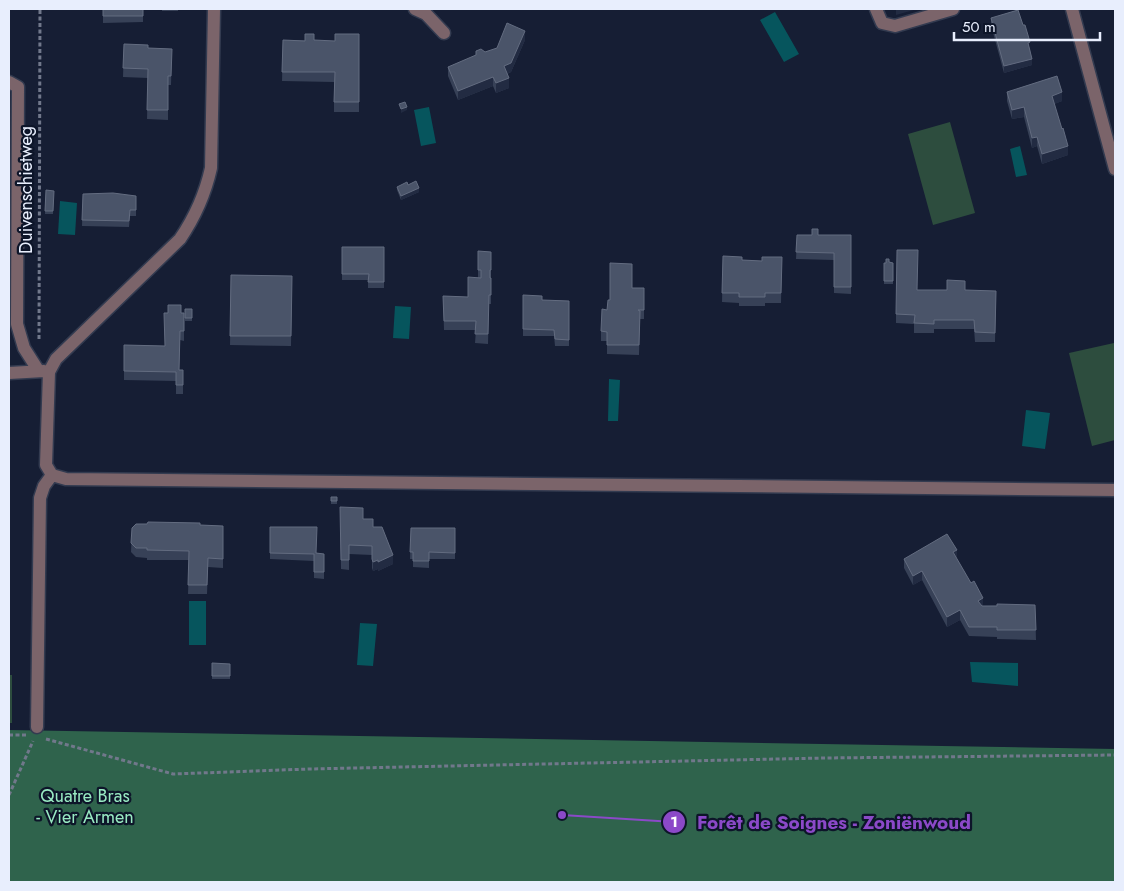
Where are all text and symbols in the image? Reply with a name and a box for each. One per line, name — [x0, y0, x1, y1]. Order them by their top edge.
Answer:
scale bar — [954, 10, 1100, 42]
text: 50 m — [962, 16, 996, 38]
street label: Duivenschietweg — [13, 126, 39, 254]
park label: Quatre Bras - Vier Armen — [36, 783, 134, 830]
callout: Forêt de Soignes - Zoniënwoud — [662, 805, 981, 839]
text: Forêt de Soignes - Zoniënwoud — [697, 809, 971, 836]
text: 1 — [670, 811, 678, 833]

